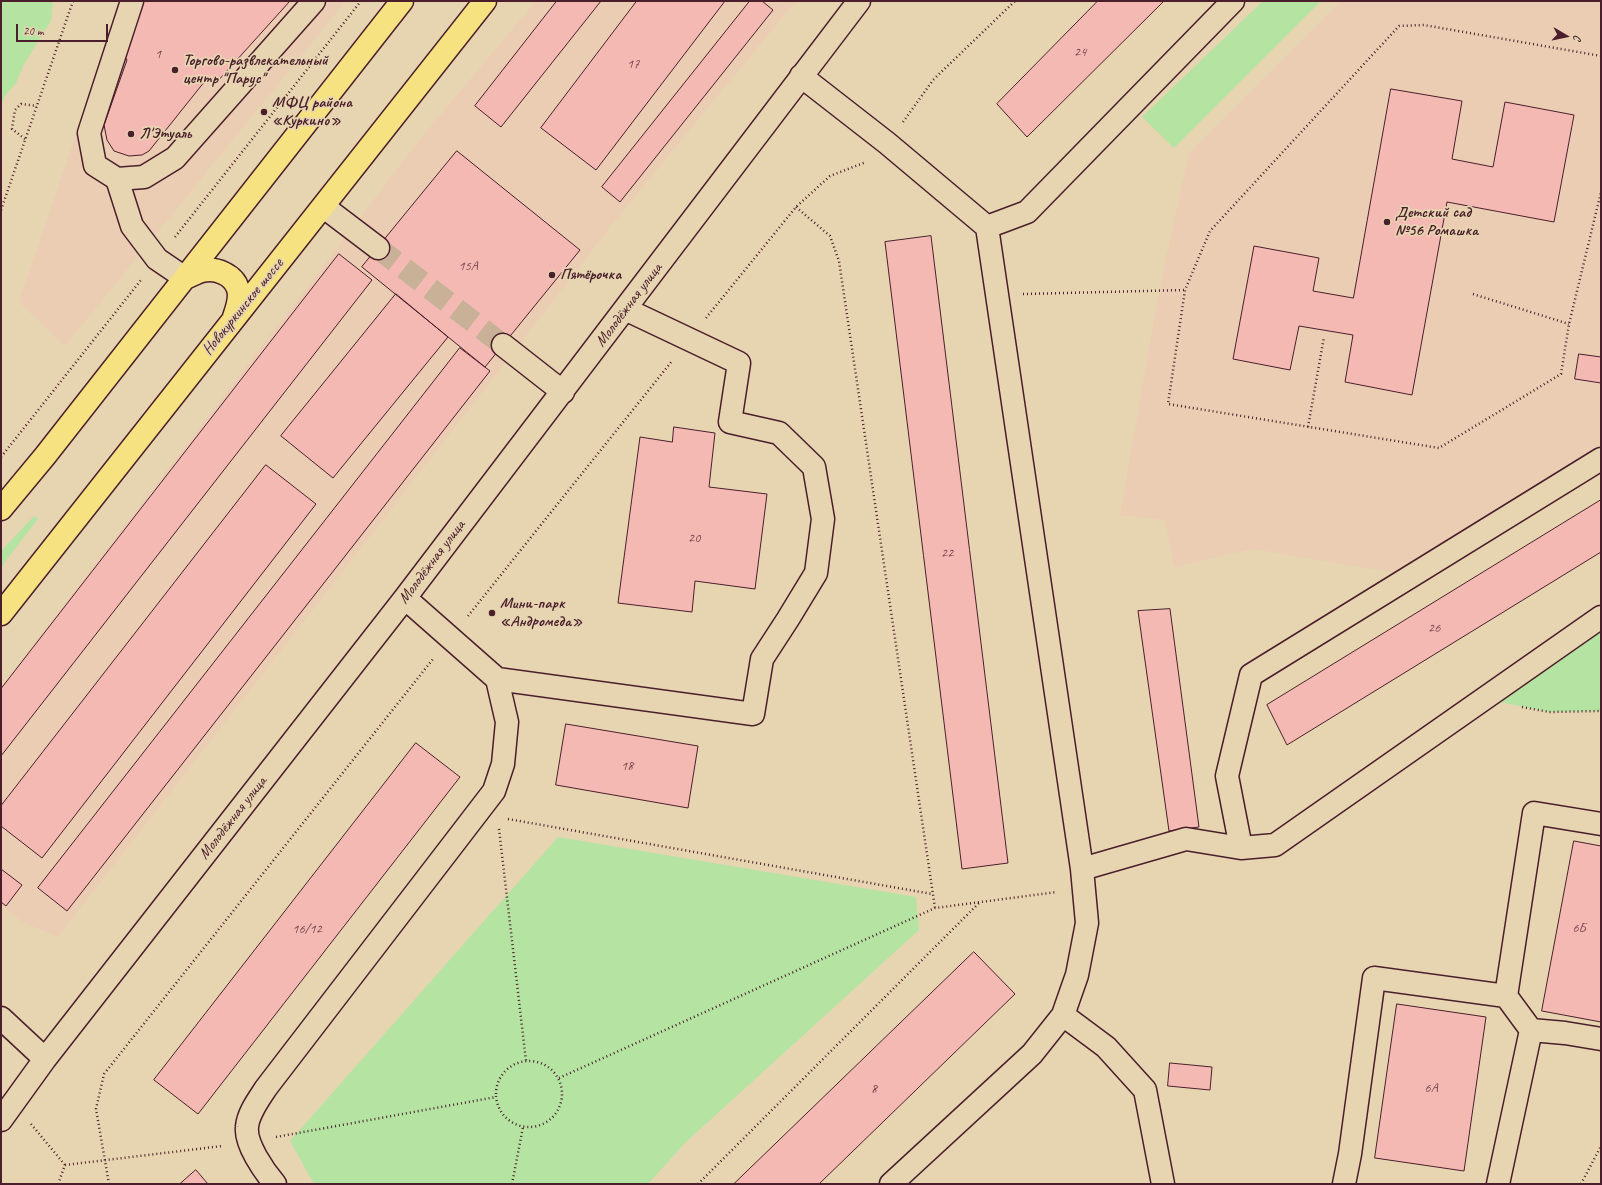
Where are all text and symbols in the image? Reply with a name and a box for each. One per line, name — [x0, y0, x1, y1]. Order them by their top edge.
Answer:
scale bar — [18, 16, 110, 42]
north arrow — [1546, 16, 1586, 56]
text: 20 m — [23, 23, 43, 39]
text: С — [1571, 34, 1585, 42]
house number: 24 — [1074, 44, 1086, 60]
house number: 1 — [155, 46, 161, 62]
place label: Торгово-развлекательный центр "Парус" — [183, 51, 328, 89]
house number: 17 — [627, 56, 639, 72]
marker: Торгово-развлекательный центр "Парус" — [170, 65, 180, 75]
place label: МФЦ района «Куркино» — [272, 93, 352, 131]
marker: МФЦ района «Куркино» — [259, 107, 269, 117]
place label: Л'Этуаль — [139, 124, 192, 144]
marker: Л'Этуаль — [126, 129, 136, 139]
place label: Детский сад №56 Ромашка — [1395, 203, 1478, 241]
marker: Детский сад №56 Ромашка — [1382, 217, 1392, 227]
street label: Новокуркинское шоссе — [198, 255, 288, 359]
house number: 15А — [458, 258, 478, 274]
street label: Молодёжная улица — [591, 259, 667, 351]
place label: Пятёрочка — [560, 265, 621, 285]
marker: Пятёрочка — [547, 270, 557, 280]
street label: Молодёжная улица — [394, 516, 470, 608]
house number: 20 — [688, 530, 700, 546]
house number: 22 — [941, 545, 953, 561]
place label: Мини-парк «Андромеда» — [500, 594, 582, 632]
marker: Мини-парк «Андромеда» — [487, 608, 497, 618]
house number: 26 — [1428, 620, 1440, 636]
house number: 18 — [621, 758, 633, 774]
street label: Молодёжная улица — [195, 773, 271, 863]
house number: 6Б — [1572, 920, 1586, 936]
house number: 16/12 — [292, 921, 322, 937]
house number: 6А — [1424, 1080, 1438, 1096]
house number: 8 — [871, 1081, 877, 1097]

